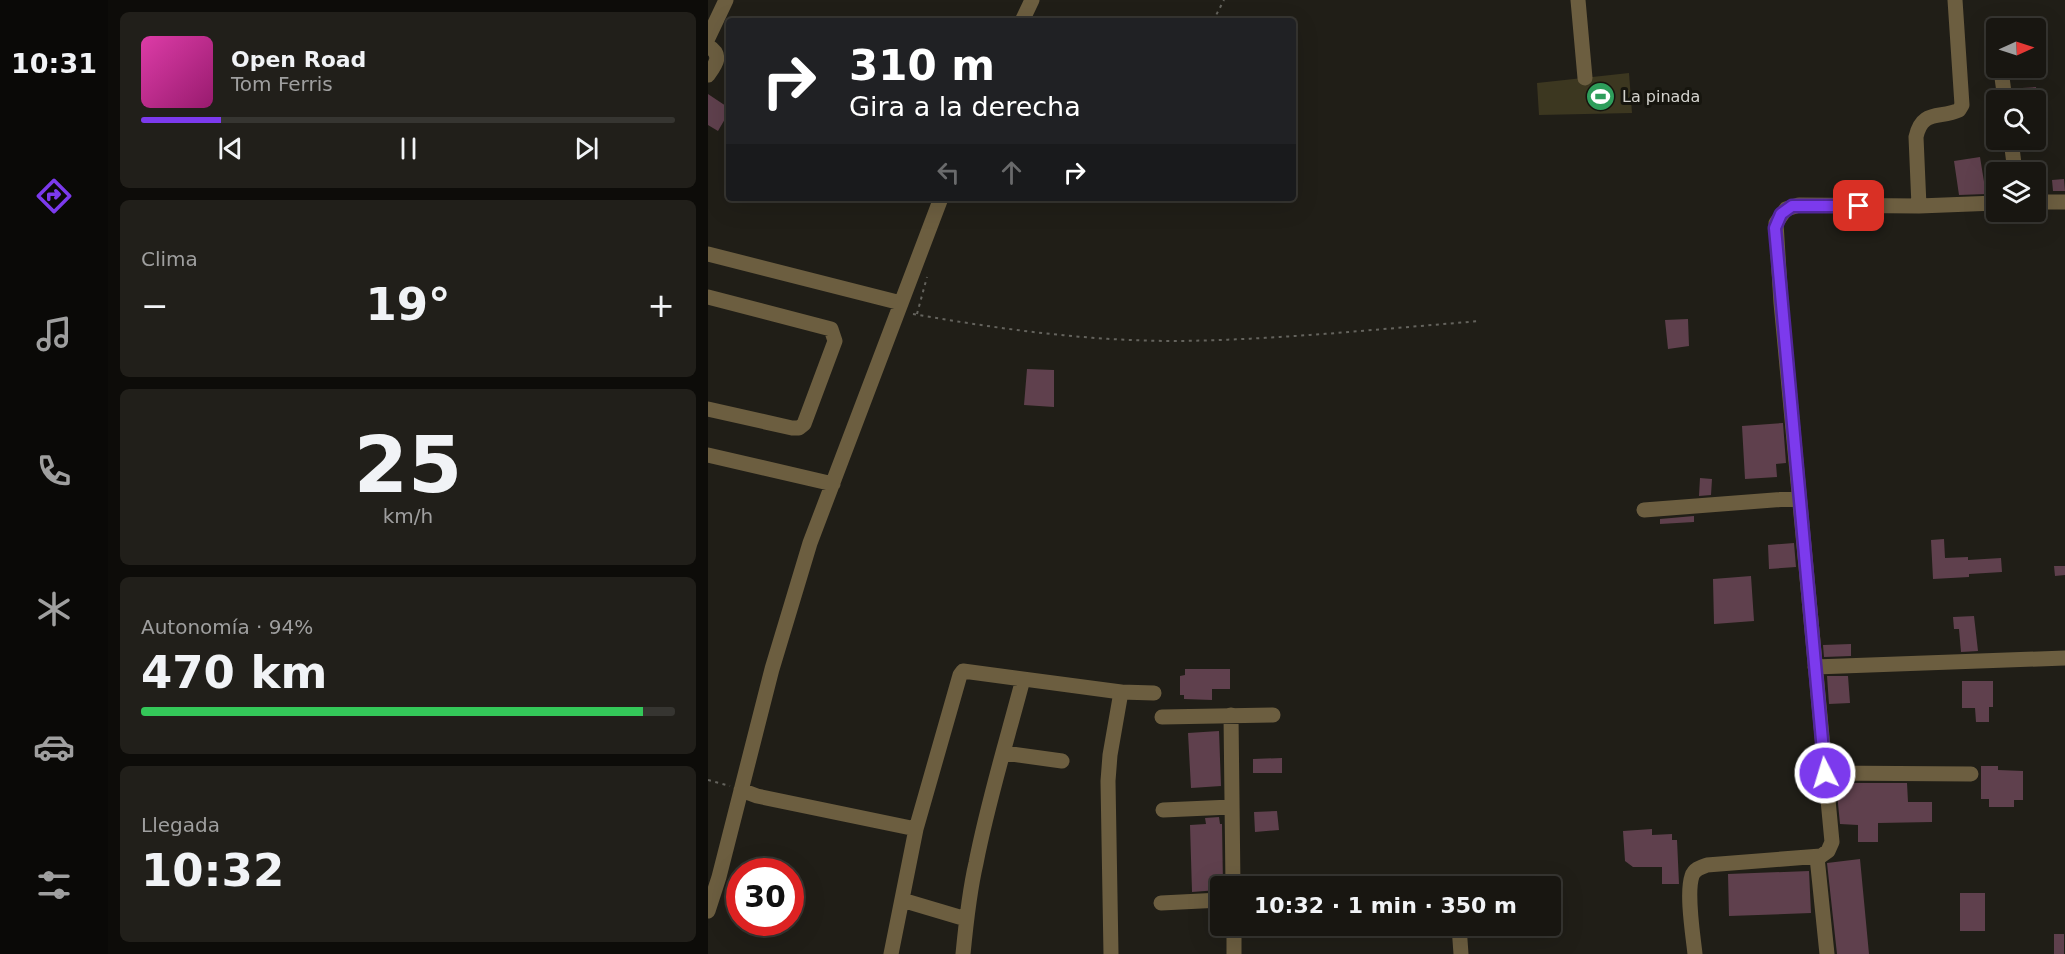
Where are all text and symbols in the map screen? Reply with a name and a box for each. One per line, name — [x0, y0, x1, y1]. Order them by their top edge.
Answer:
north arrow — [1986, 18, 2046, 78]
map controls — [1986, 18, 2046, 222]
text: 310 m — [849, 41, 995, 90]
icon: right — [750, 42, 828, 120]
text: Open Road — [231, 47, 366, 72]
text: 10:31 — [11, 48, 97, 79]
text: Tom Ferris — [231, 72, 333, 96]
sports icon: La pinada — [1585, 80, 1617, 112]
place label: La pinada — [1622, 87, 1700, 106]
button: search — [1986, 90, 2046, 150]
text: Gira a la derecha — [849, 91, 1081, 122]
icon: previous — [214, 132, 247, 165]
icon: pause — [392, 132, 425, 165]
icon: next — [570, 132, 603, 165]
icon: left — [932, 156, 965, 189]
icon: ahead — [995, 156, 1028, 189]
icon: right — [1058, 156, 1091, 189]
button: layers — [1986, 162, 2046, 222]
icon: directions — [33, 175, 75, 217]
pin — [1833, 180, 1884, 231]
icon: arrive — [1842, 189, 1875, 222]
text: Clima — [141, 247, 198, 271]
text: 19° — [365, 278, 451, 331]
text: − — [141, 286, 169, 325]
text: + — [647, 286, 675, 325]
icon: music — [33, 313, 75, 355]
text: 25 — [354, 420, 462, 510]
icon: phone — [33, 450, 75, 492]
text: km/h — [383, 504, 433, 528]
icon: climate — [33, 588, 75, 630]
text: Autonomía · 94% — [141, 615, 313, 639]
text: 470 km — [141, 646, 327, 699]
icon: car — [33, 726, 75, 768]
position arrow — [1793, 741, 1857, 805]
text: Llegada — [141, 813, 220, 837]
text: 10:32 — [141, 844, 284, 897]
speed limit sign: 30 — [726, 858, 804, 936]
icon: filters — [33, 864, 75, 906]
text: 10:32 · 1 min · 350 m — [1254, 893, 1517, 918]

